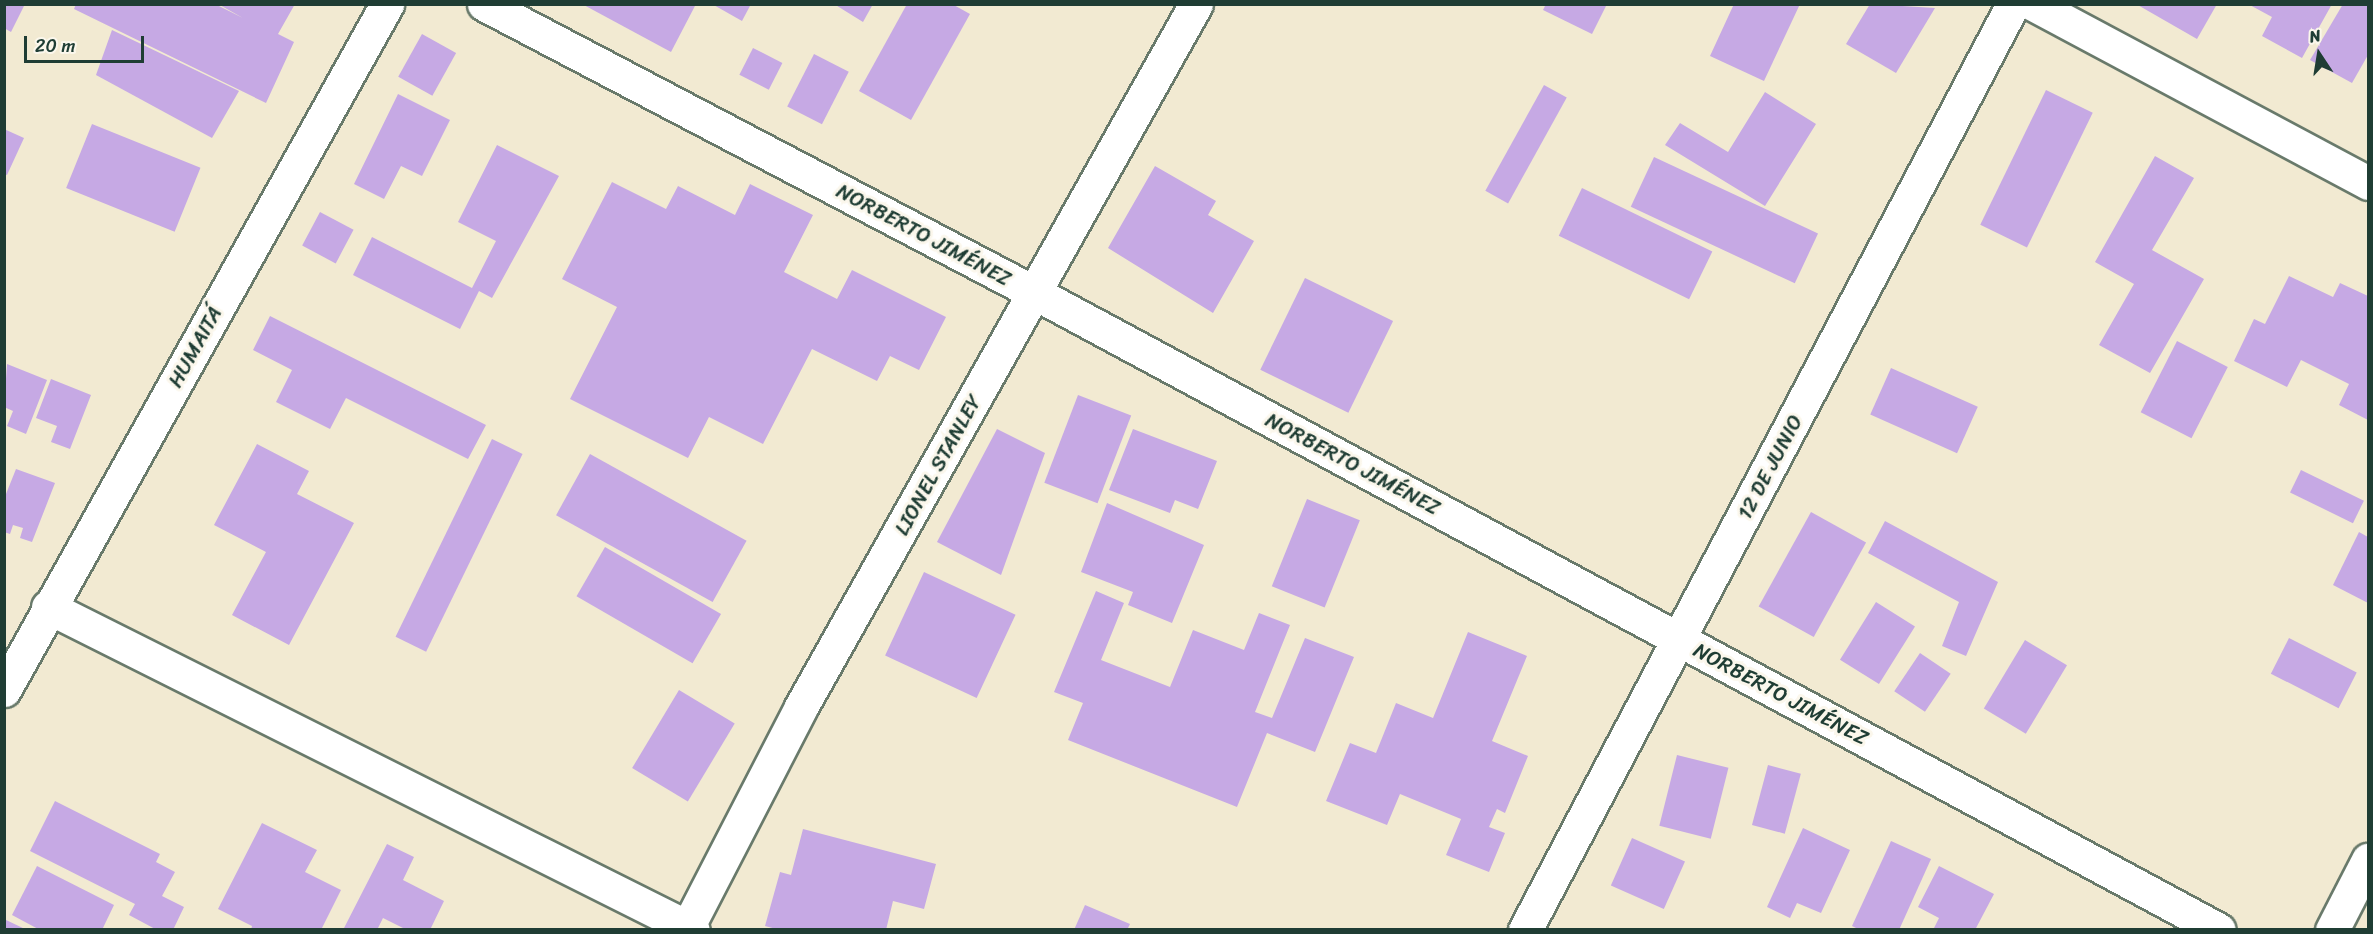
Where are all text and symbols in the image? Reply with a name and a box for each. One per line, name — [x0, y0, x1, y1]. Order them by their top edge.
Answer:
text: N — [2307, 21, 2324, 51]
scale bar — [27, 24, 147, 62]
north arrow — [2289, 24, 2349, 84]
text: 20 m — [35, 30, 75, 62]
street label: NORBERTO JIMÉNEZ — [832, 178, 1016, 292]
street label: HUMAITÁ — [163, 302, 227, 392]
street label: LIONEL STANLEY — [889, 390, 987, 540]
street label: NORBERTO JIMÉNEZ — [1261, 407, 1445, 521]
street label: 12 DE JUNIO — [1732, 410, 1808, 524]
street label: NORBERTO JIMÉNEZ — [1689, 637, 1873, 751]

